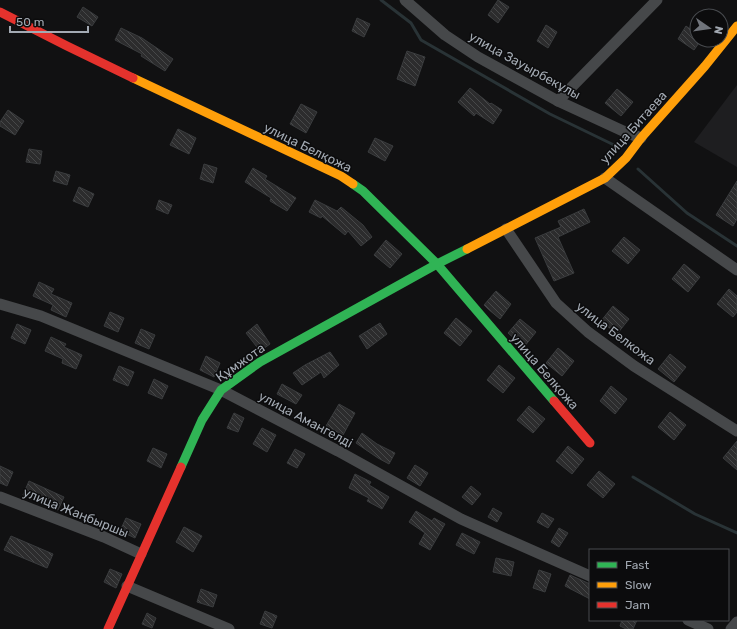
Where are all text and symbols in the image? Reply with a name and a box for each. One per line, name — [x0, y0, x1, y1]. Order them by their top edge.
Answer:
scale bar — [10, 8, 88, 34]
north arrow — [689, 8, 729, 48]
text: 50 m — [16, 15, 44, 29]
text: N — [711, 25, 725, 36]
street label: улица Зауырбекұлы — [466, 28, 583, 102]
street label: улица Битаева — [597, 88, 670, 167]
street label: улица Белқожа — [261, 120, 354, 175]
street label: улица Белкожа — [573, 299, 658, 368]
street label: улица Белқожа — [507, 330, 582, 412]
street label: Құмжота — [213, 340, 268, 385]
street label: улица Амангелді — [256, 388, 355, 451]
street label: улица Жаңбыршы — [21, 484, 131, 540]
legend — [589, 549, 729, 621]
text: Fast — [625, 558, 649, 572]
text: Slow — [625, 578, 652, 592]
text: Jam — [625, 598, 650, 612]

